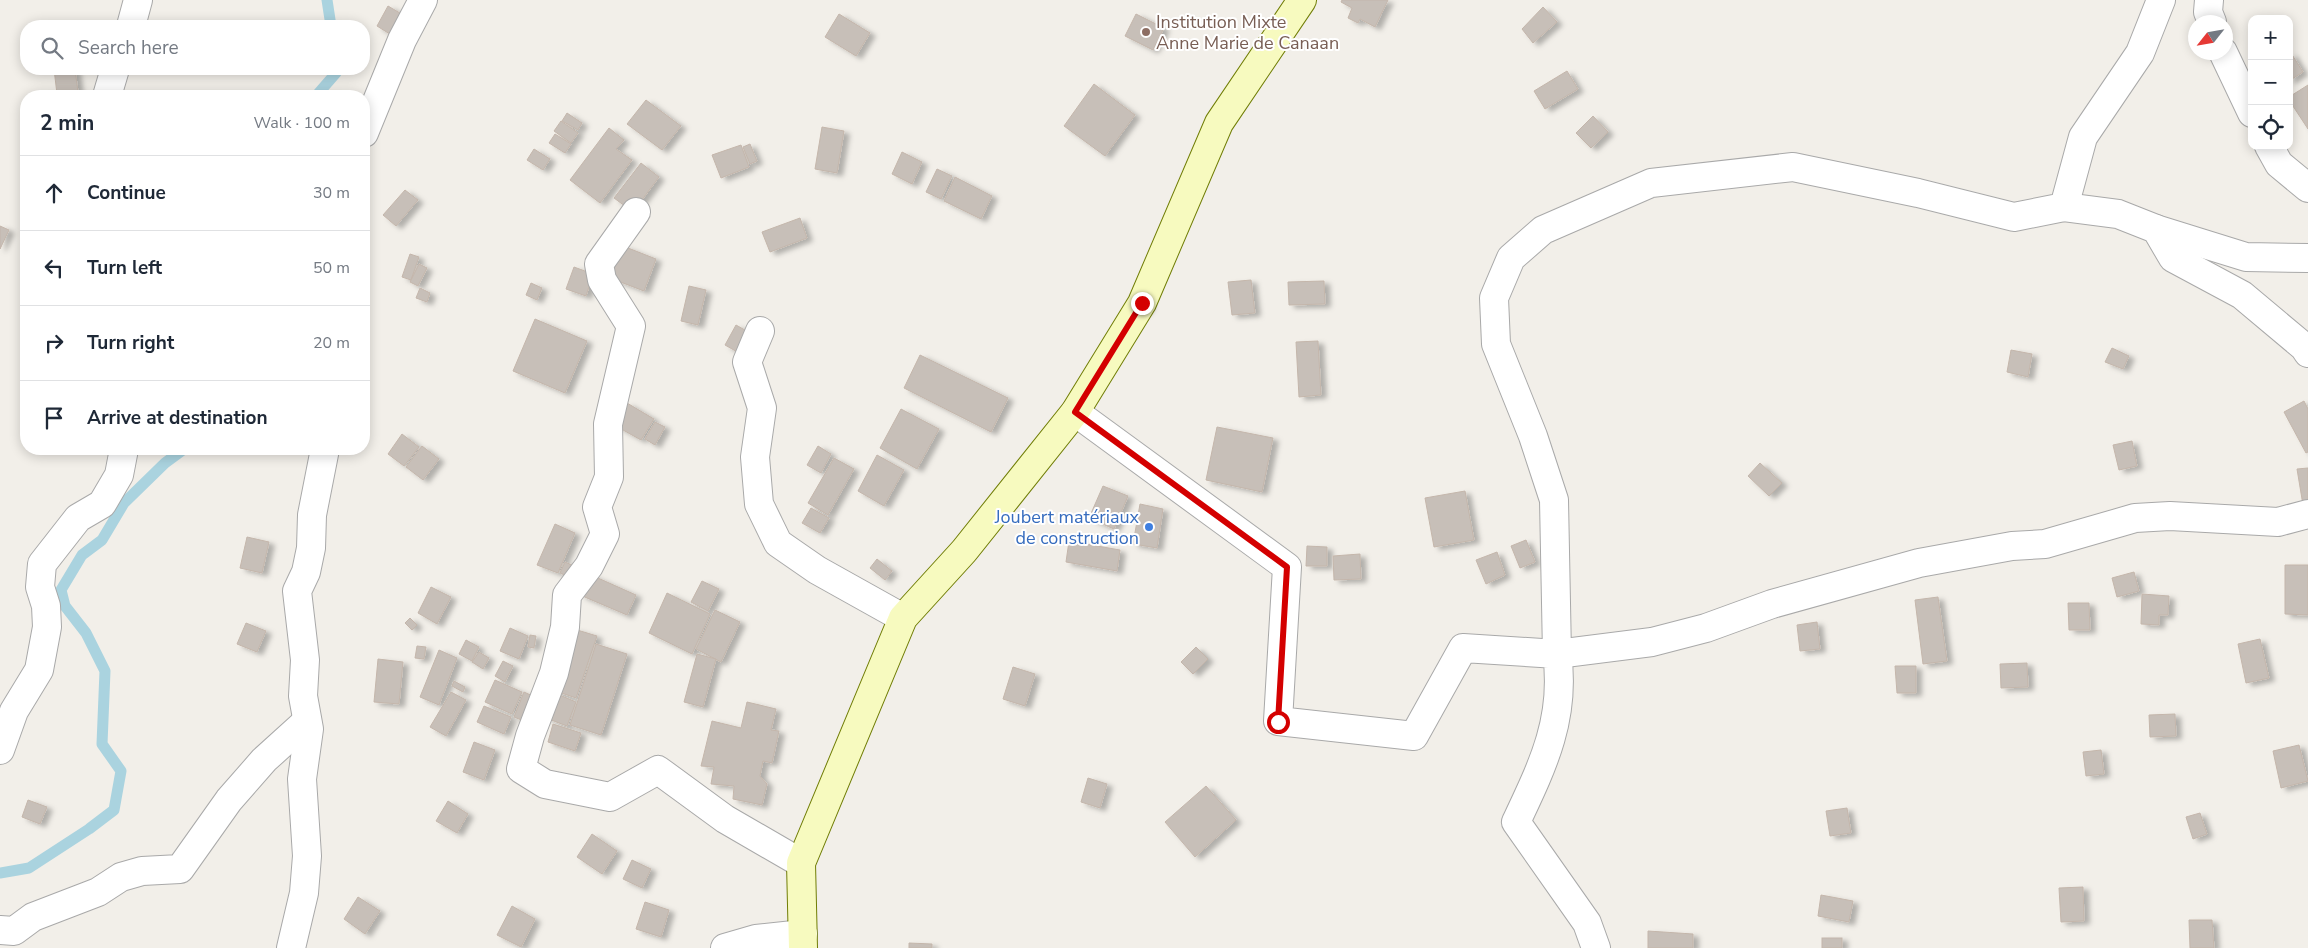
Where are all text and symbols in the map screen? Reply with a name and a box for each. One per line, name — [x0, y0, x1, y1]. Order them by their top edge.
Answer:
place label: Institution Mixte Anne Marie de Canaan — [1156, 10, 1339, 55]
north arrow — [2188, 15, 2233, 60]
map controls — [2248, 15, 2293, 150]
button: + — [2248, 15, 2293, 60]
search box — [20, 20, 370, 75]
marker: Institution Mixte Anne Marie de Canaan — [1140, 26, 1152, 38]
icon: search — [38, 34, 66, 62]
text: Search here — [78, 35, 179, 61]
button: − — [2248, 60, 2293, 105]
button: locate — [2248, 105, 2293, 150]
text: 2 min — [40, 109, 94, 137]
text: Walk · 100 m — [254, 112, 350, 134]
icon: ahead — [40, 179, 68, 207]
text: Continue — [87, 180, 166, 206]
text: 30 m — [313, 182, 350, 204]
icon: left — [40, 254, 68, 282]
text: Turn left — [87, 255, 162, 281]
text: 50 m — [313, 257, 350, 279]
route end — [1131, 292, 1154, 315]
icon: right — [40, 329, 68, 357]
text: Turn right — [87, 330, 174, 356]
text: 20 m — [313, 332, 350, 354]
icon: arrive — [40, 404, 68, 432]
text: Arrive at destination — [87, 405, 268, 431]
place label: Joubert matériaux de construction — [994, 505, 1140, 550]
marker: Joubert matériaux de construction — [1143, 521, 1155, 533]
route start — [1267, 711, 1290, 734]

